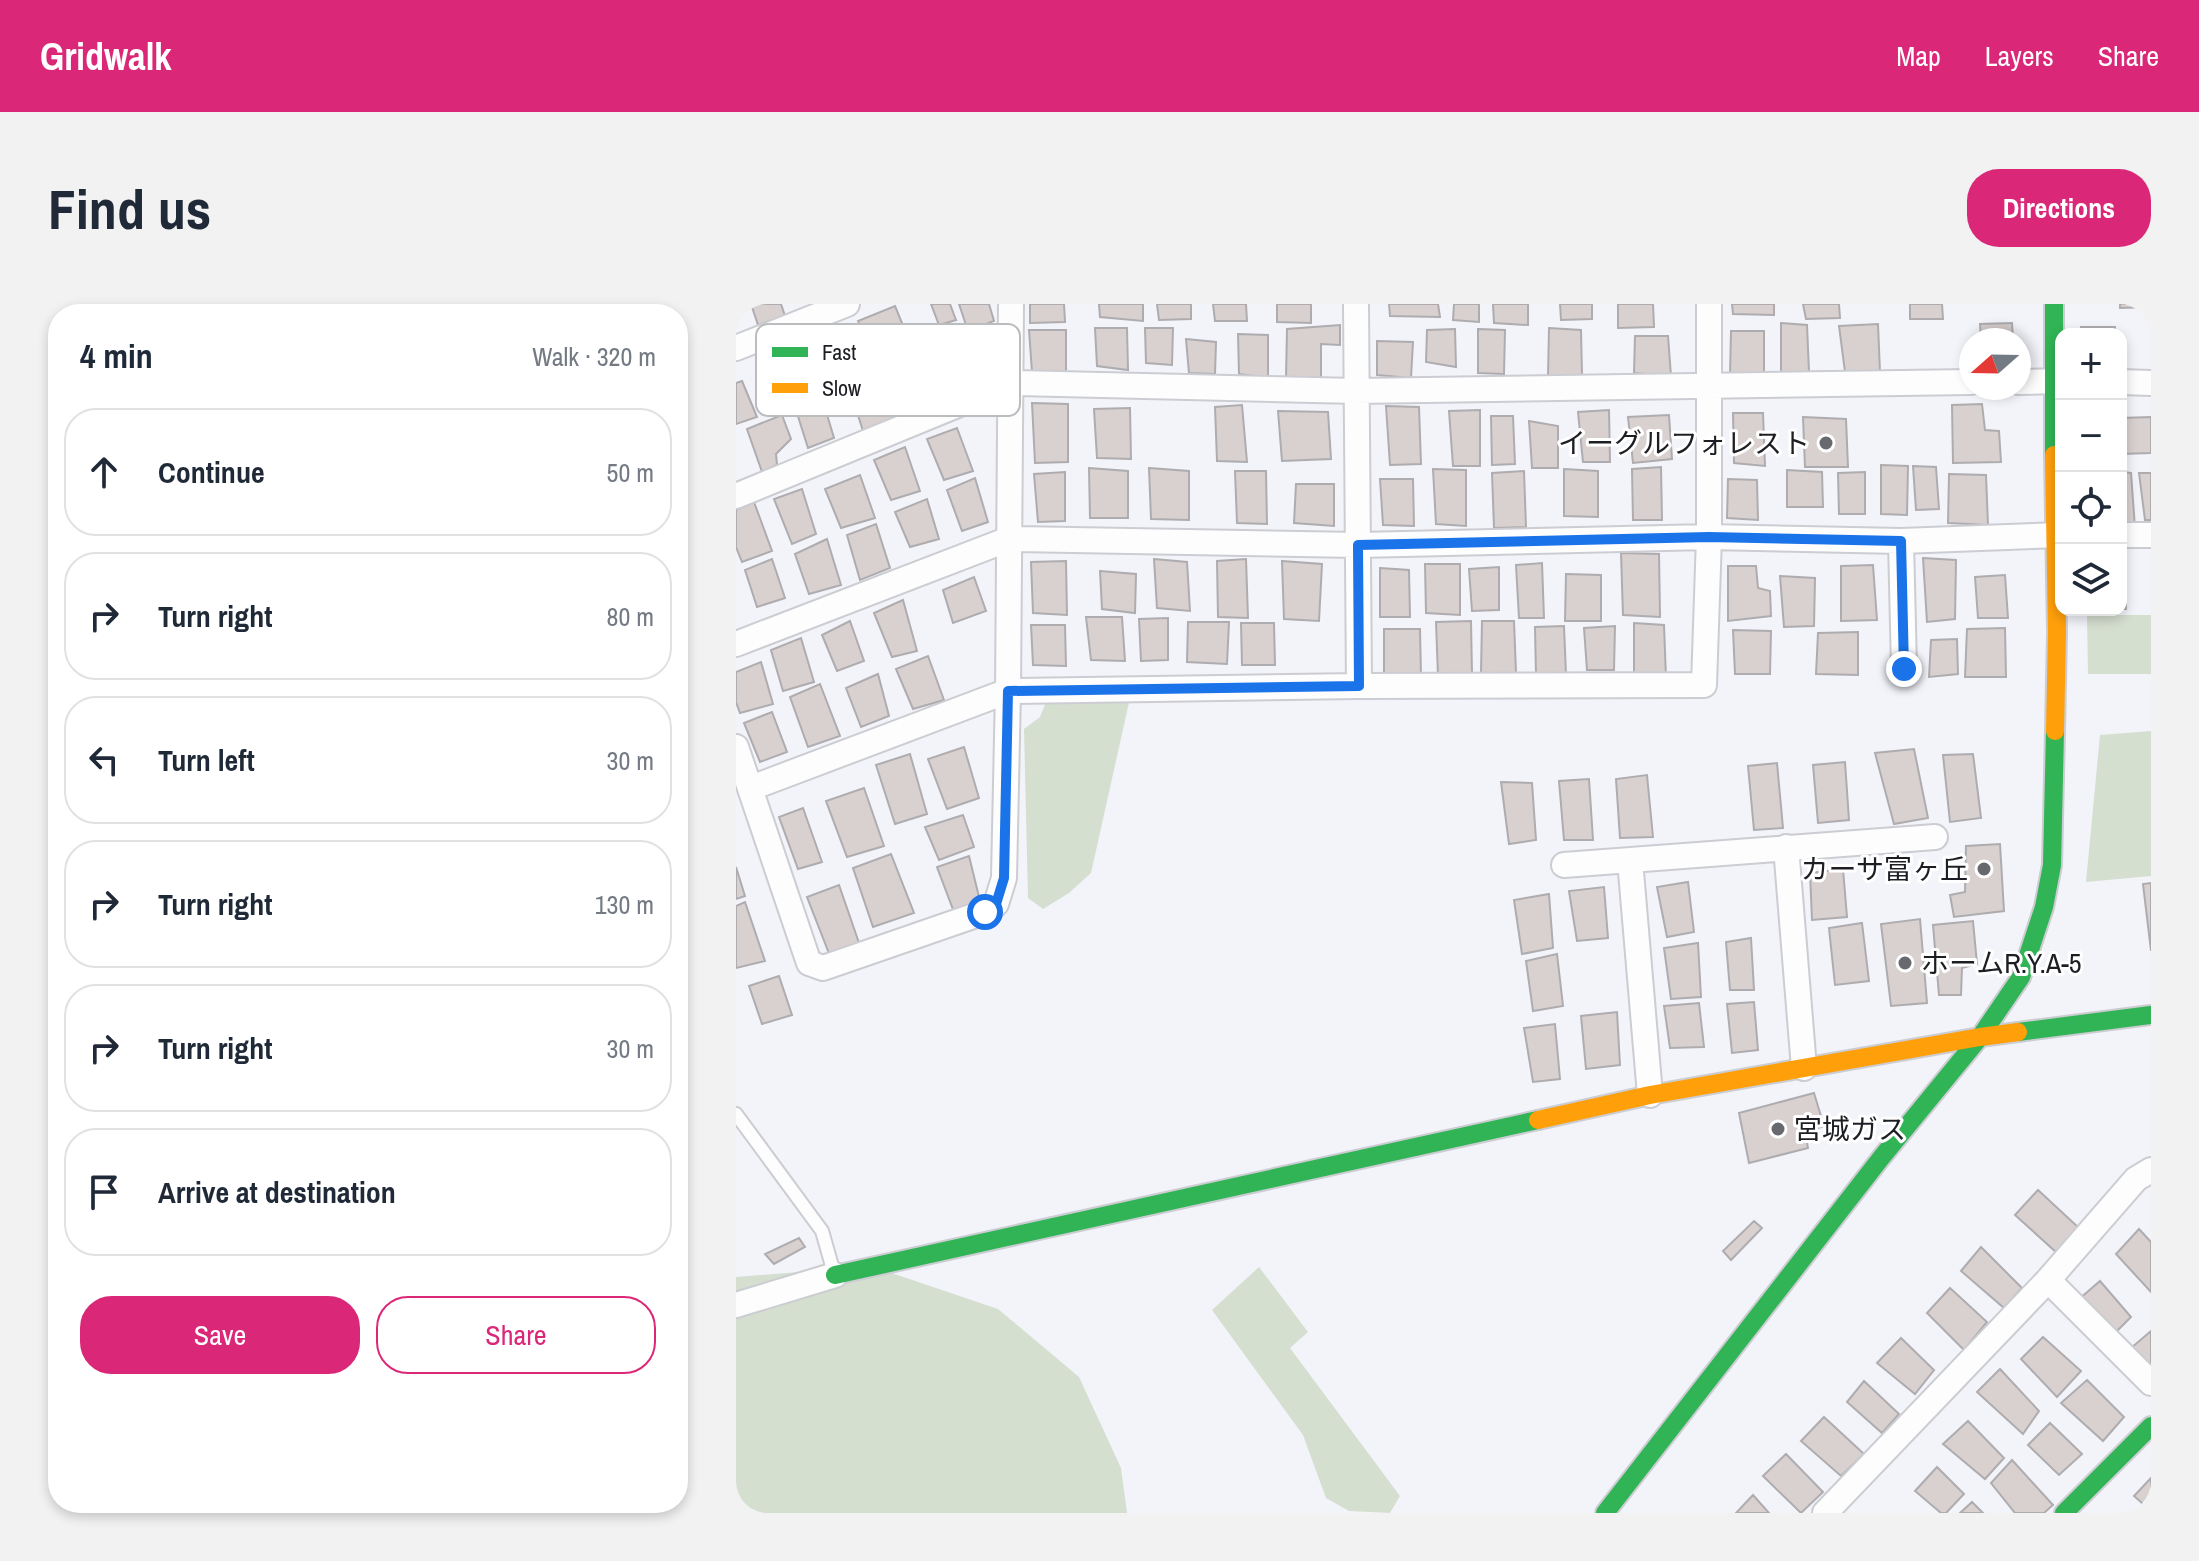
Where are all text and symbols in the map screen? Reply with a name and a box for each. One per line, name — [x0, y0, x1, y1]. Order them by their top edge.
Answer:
text: Gridwalk — [40, 31, 172, 82]
text: Map — [1896, 37, 1941, 75]
text: Layers — [1985, 37, 2054, 75]
text: Share — [2098, 37, 2159, 75]
button: Directions — [1967, 169, 2151, 247]
text: Find us — [48, 171, 211, 246]
legend — [756, 324, 1020, 416]
north arrow — [1959, 328, 2031, 400]
map controls — [2055, 328, 2127, 616]
button: + — [2055, 328, 2127, 400]
text: 4 min — [80, 333, 153, 379]
text: Fast — [822, 337, 856, 367]
text: Walk · 320 m — [532, 339, 656, 374]
text: Slow — [822, 373, 861, 403]
button: − — [2055, 400, 2127, 472]
place label: イーグルフォレスト — [1558, 424, 1810, 462]
marker: イーグルフォレスト — [1817, 434, 1835, 452]
icon: ahead — [82, 450, 126, 494]
text: Continue — [158, 452, 265, 492]
text: 50 m — [607, 455, 654, 490]
button: locate — [2055, 472, 2127, 544]
button: layers — [2055, 544, 2127, 616]
icon: right — [82, 594, 126, 638]
text: Turn right — [158, 596, 272, 636]
text: 80 m — [607, 599, 654, 634]
route end — [1886, 651, 1922, 687]
icon: left — [82, 738, 126, 782]
text: Turn left — [158, 740, 255, 780]
text: 30 m — [607, 743, 654, 778]
place label: カーサ富ヶ丘 — [1801, 850, 1968, 888]
marker: カーサ富ヶ丘 — [1975, 860, 1993, 878]
icon: right — [82, 882, 126, 926]
text: Turn right — [158, 884, 272, 924]
text: 130 m — [595, 887, 654, 922]
route start — [967, 894, 1003, 930]
place label: ホームR.Y.A-5 — [1921, 944, 2082, 982]
marker: ホームR.Y.A-5 — [1896, 954, 1914, 972]
icon: right — [82, 1026, 126, 1070]
text: Turn right — [158, 1028, 272, 1068]
text: 30 m — [607, 1031, 654, 1066]
place label: 宮城ガス — [1794, 1110, 1906, 1148]
marker: 宮城ガス — [1769, 1120, 1787, 1138]
icon: arrive — [82, 1170, 126, 1214]
text: Arrive at destination — [158, 1172, 396, 1212]
button: Save — [80, 1296, 360, 1374]
button: Share — [376, 1296, 656, 1374]

